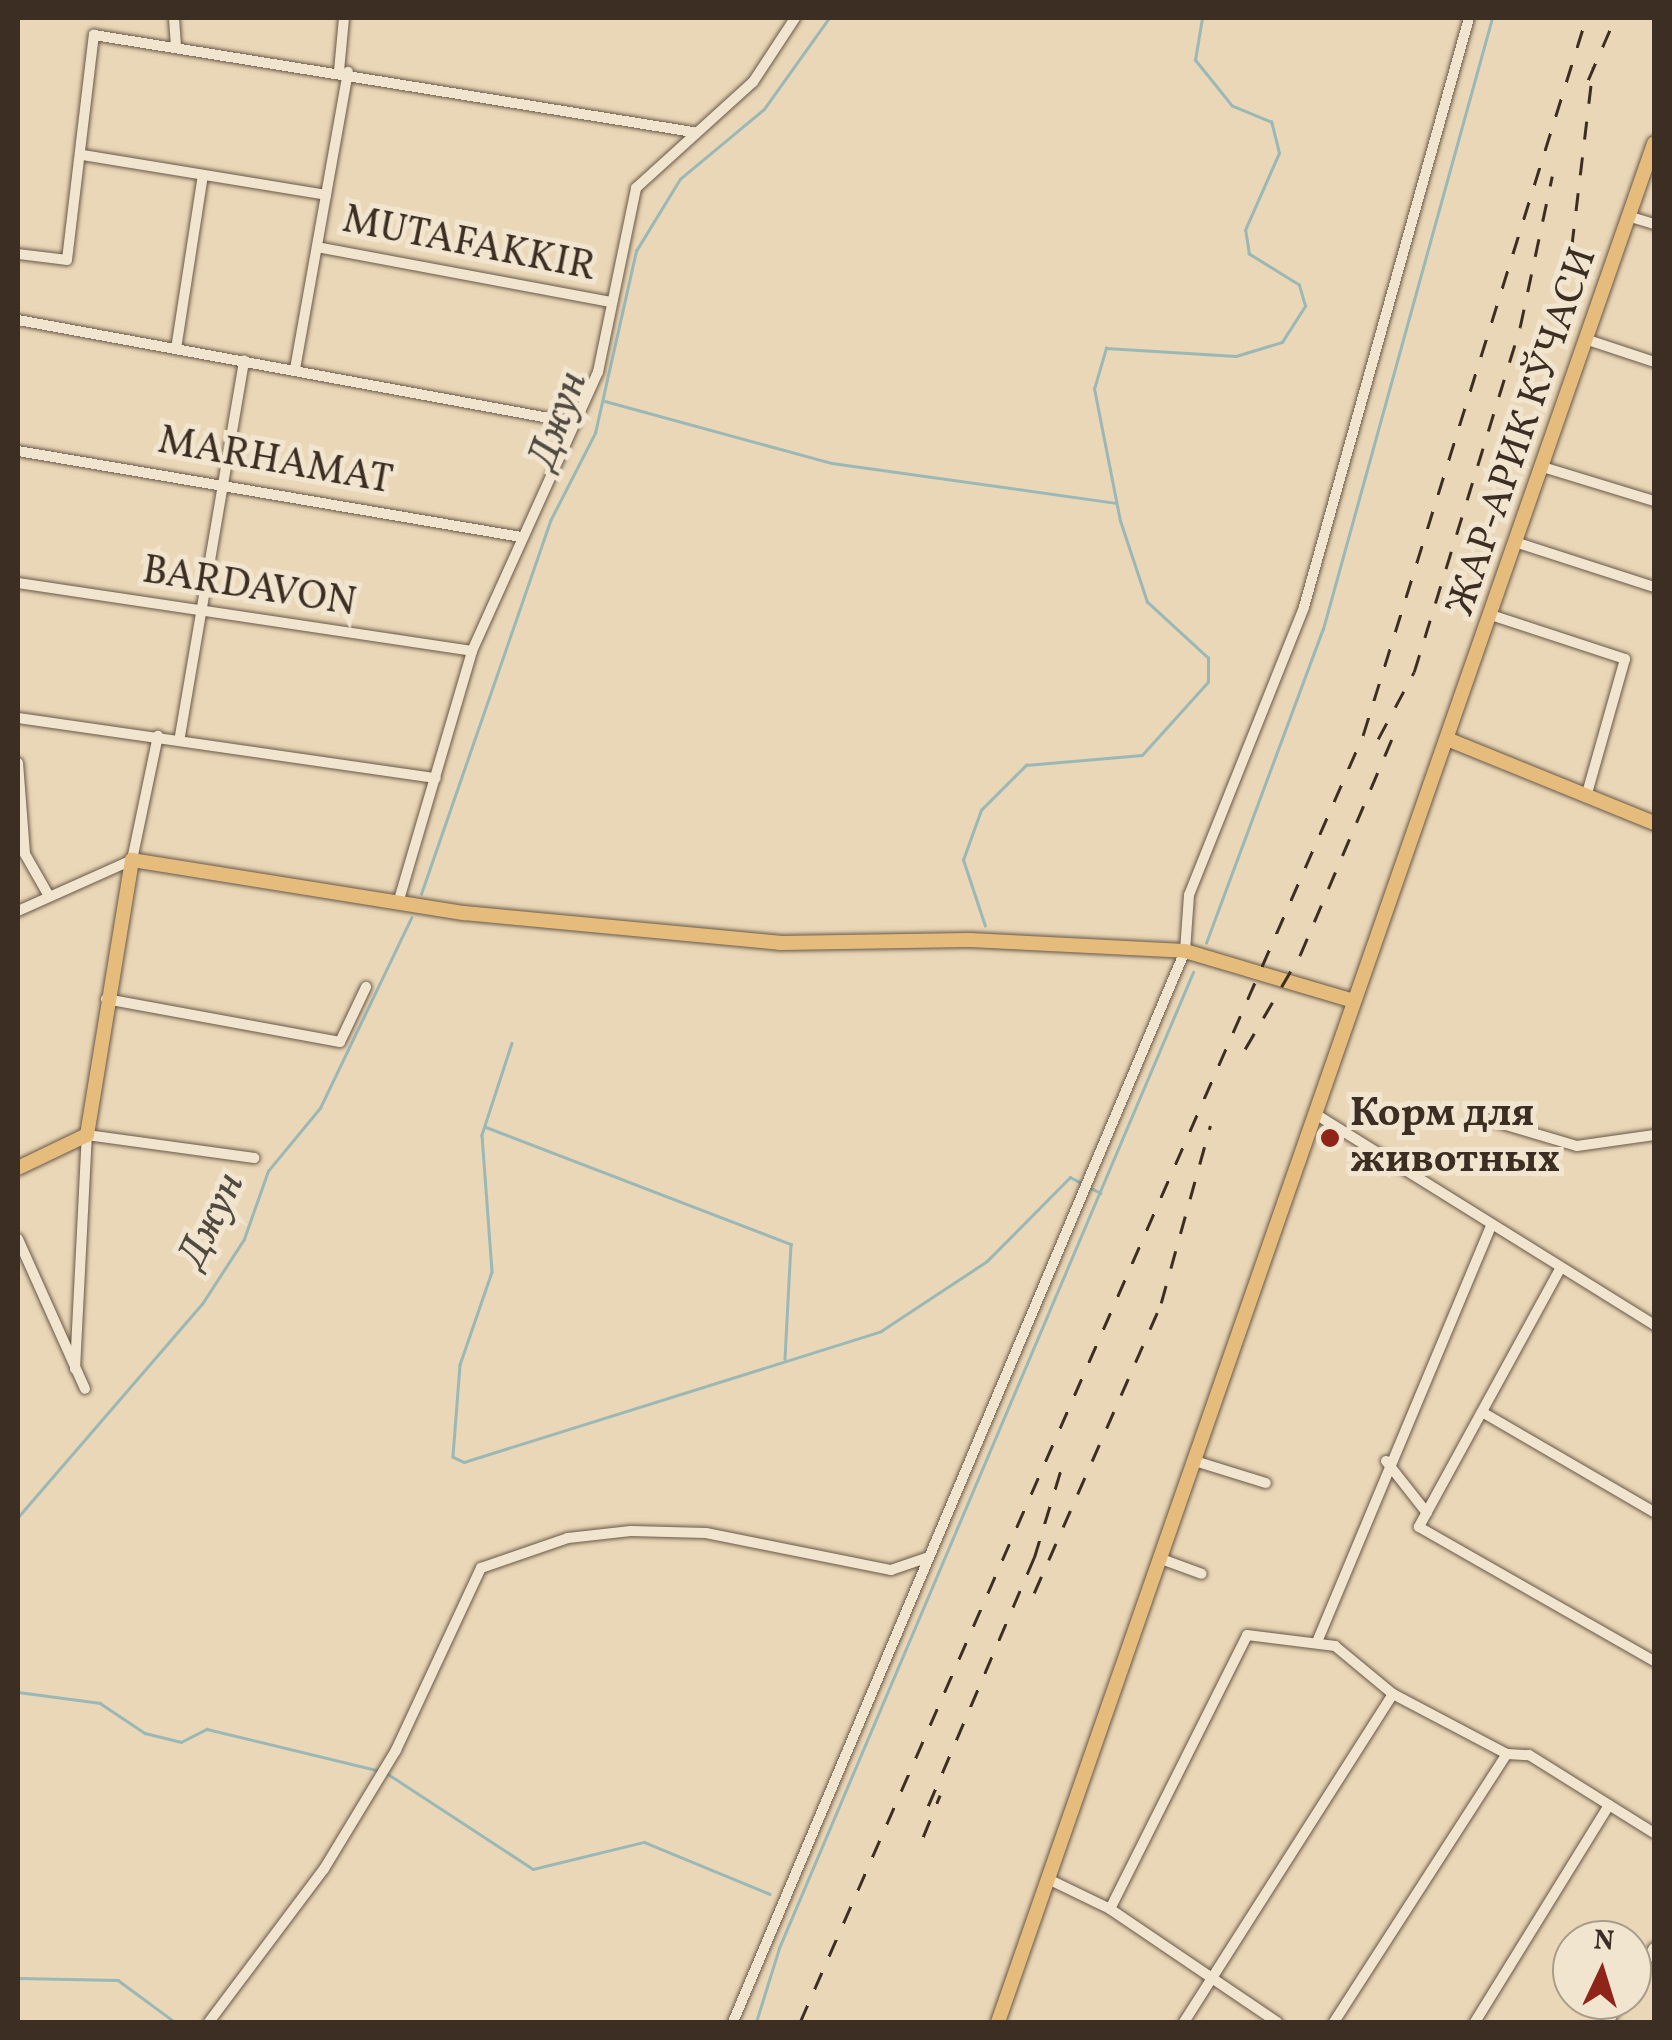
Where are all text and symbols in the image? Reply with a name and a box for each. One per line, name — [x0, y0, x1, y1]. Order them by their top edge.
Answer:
street label: MUTAFAKKIR — [338, 197, 600, 293]
street label: ЖАР-АРИК КЎЧАСИ — [1437, 242, 1609, 622]
water label: Джун — [519, 365, 601, 477]
street label: MARHAMAT — [154, 418, 396, 506]
street label: BARDAVON — [139, 547, 359, 629]
place label: Корм для животных — [1350, 1091, 1560, 1185]
marker: Корм для животных — [1319, 1127, 1341, 1149]
water label: Джун — [168, 1165, 258, 1277]
north arrow — [1552, 1920, 1652, 2020]
text: N — [1592, 1921, 1615, 1962]

